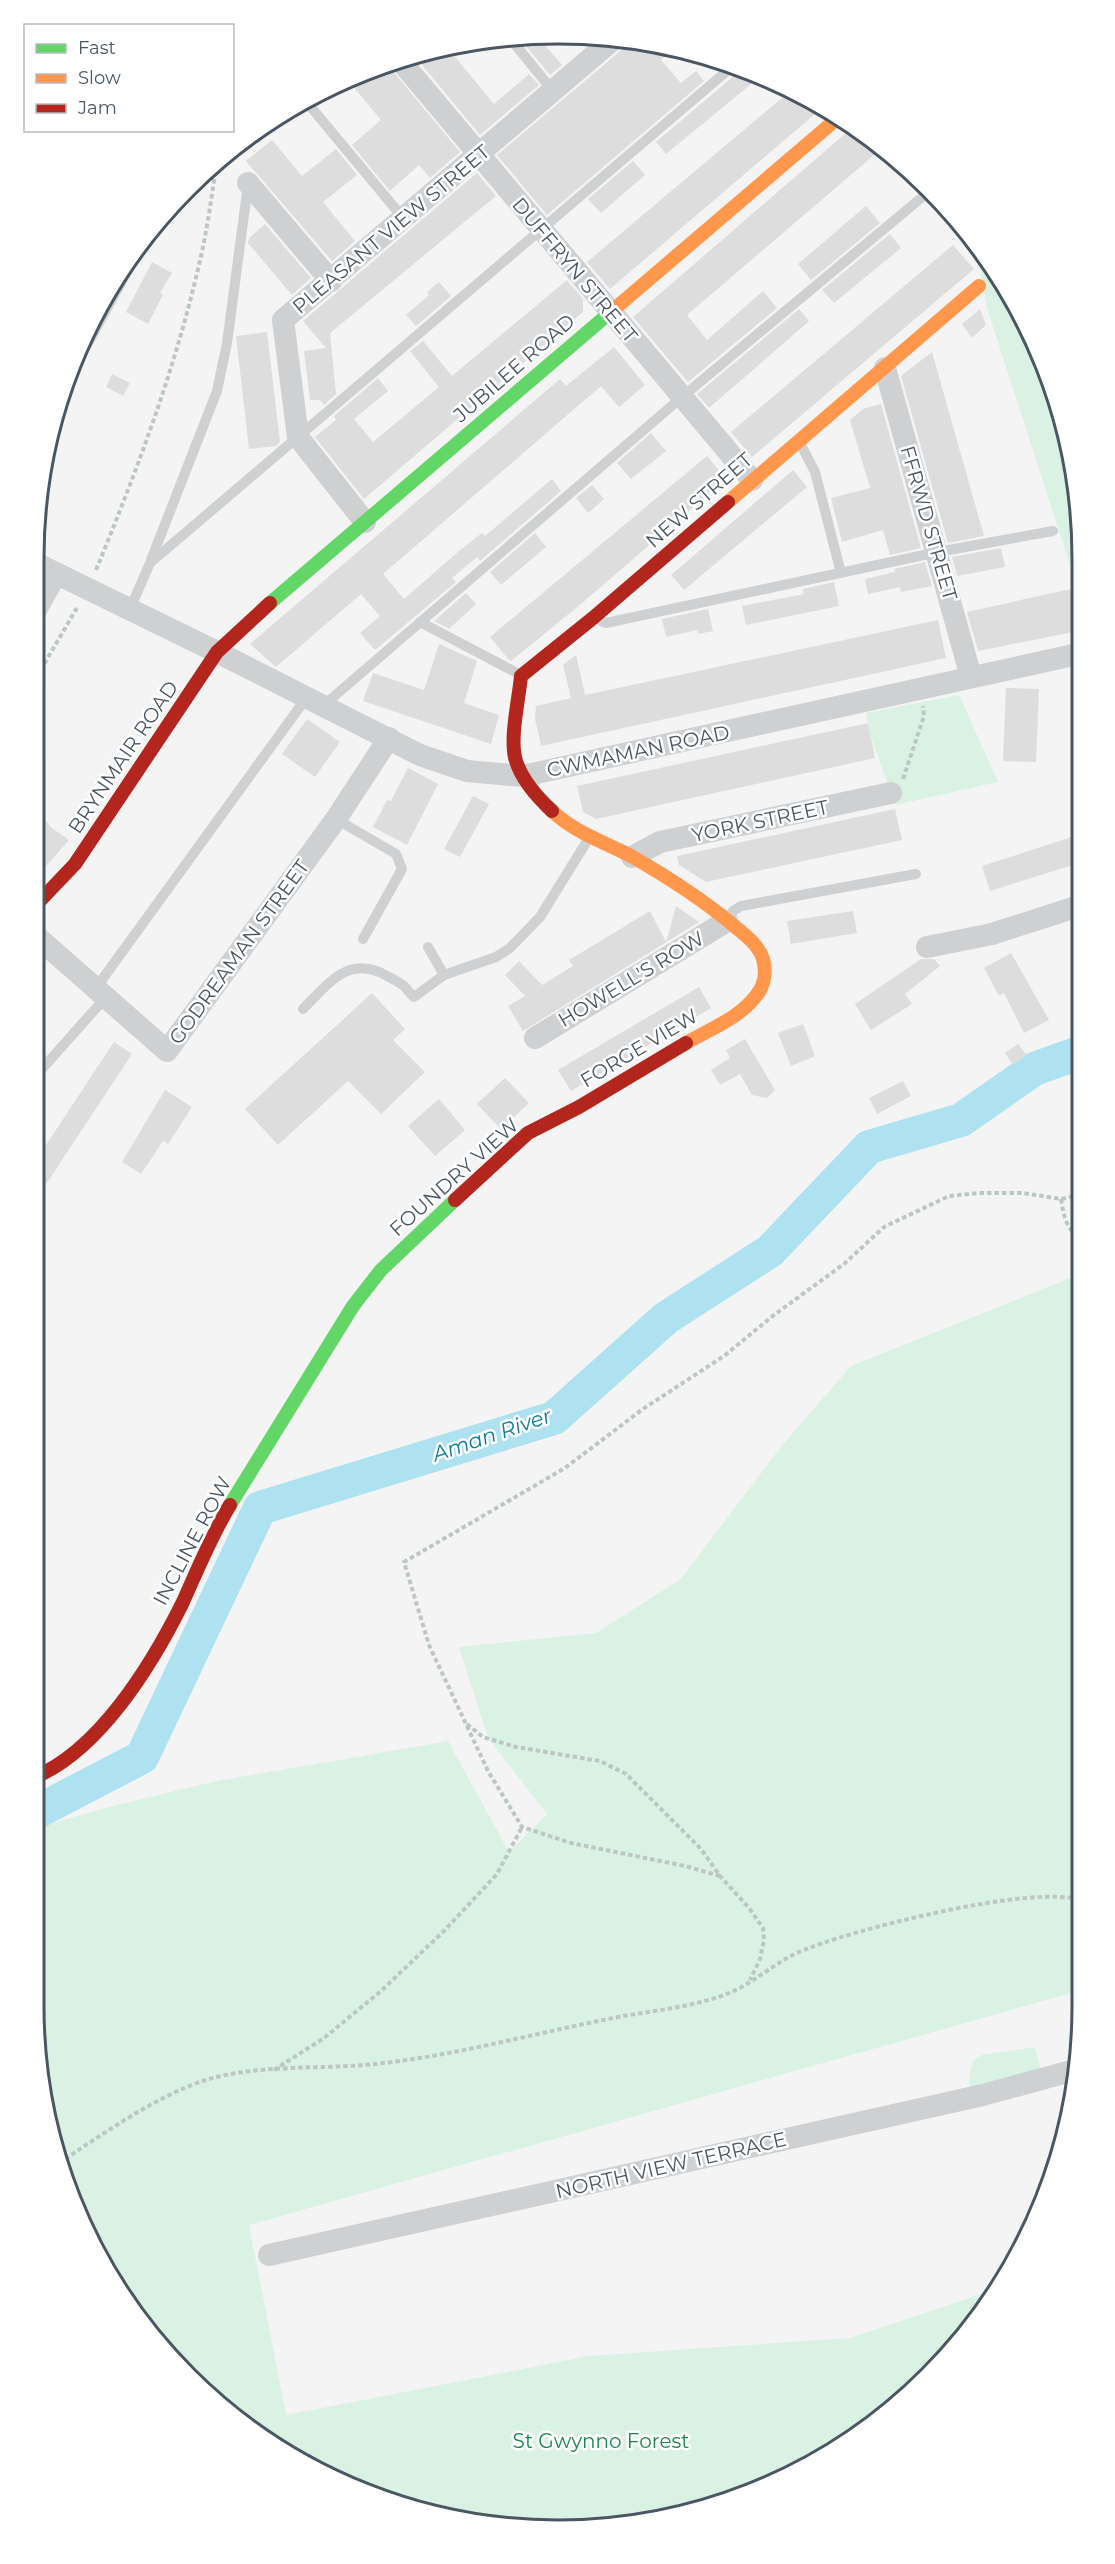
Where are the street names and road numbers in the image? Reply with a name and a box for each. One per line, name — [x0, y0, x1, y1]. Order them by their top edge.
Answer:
street label: PLEASANT VIEW STREET — [288, 139, 495, 319]
street label: DUFFRYN STREET — [507, 193, 643, 348]
street label: JUBILEE ROAD — [448, 309, 579, 428]
street label: FFRWD STREET — [895, 443, 963, 604]
street label: NEW STREET — [641, 447, 758, 553]
street label: BRYNMAIR ROAD — [63, 676, 183, 838]
street label: CWMAMAN ROAD — [544, 720, 732, 782]
street label: YORK STREET — [689, 795, 831, 847]
street label: GODREAMAN STREET — [164, 855, 314, 1049]
street label: HOWELL'S ROW — [554, 926, 708, 1032]
street label: FORGE VIEW — [576, 1003, 702, 1093]
street label: FOUNDRY VIEW — [385, 1113, 523, 1241]
street label: INCLINE ROW — [148, 1473, 236, 1609]
street label: NORTH VIEW TERRACE — [553, 2127, 789, 2203]

